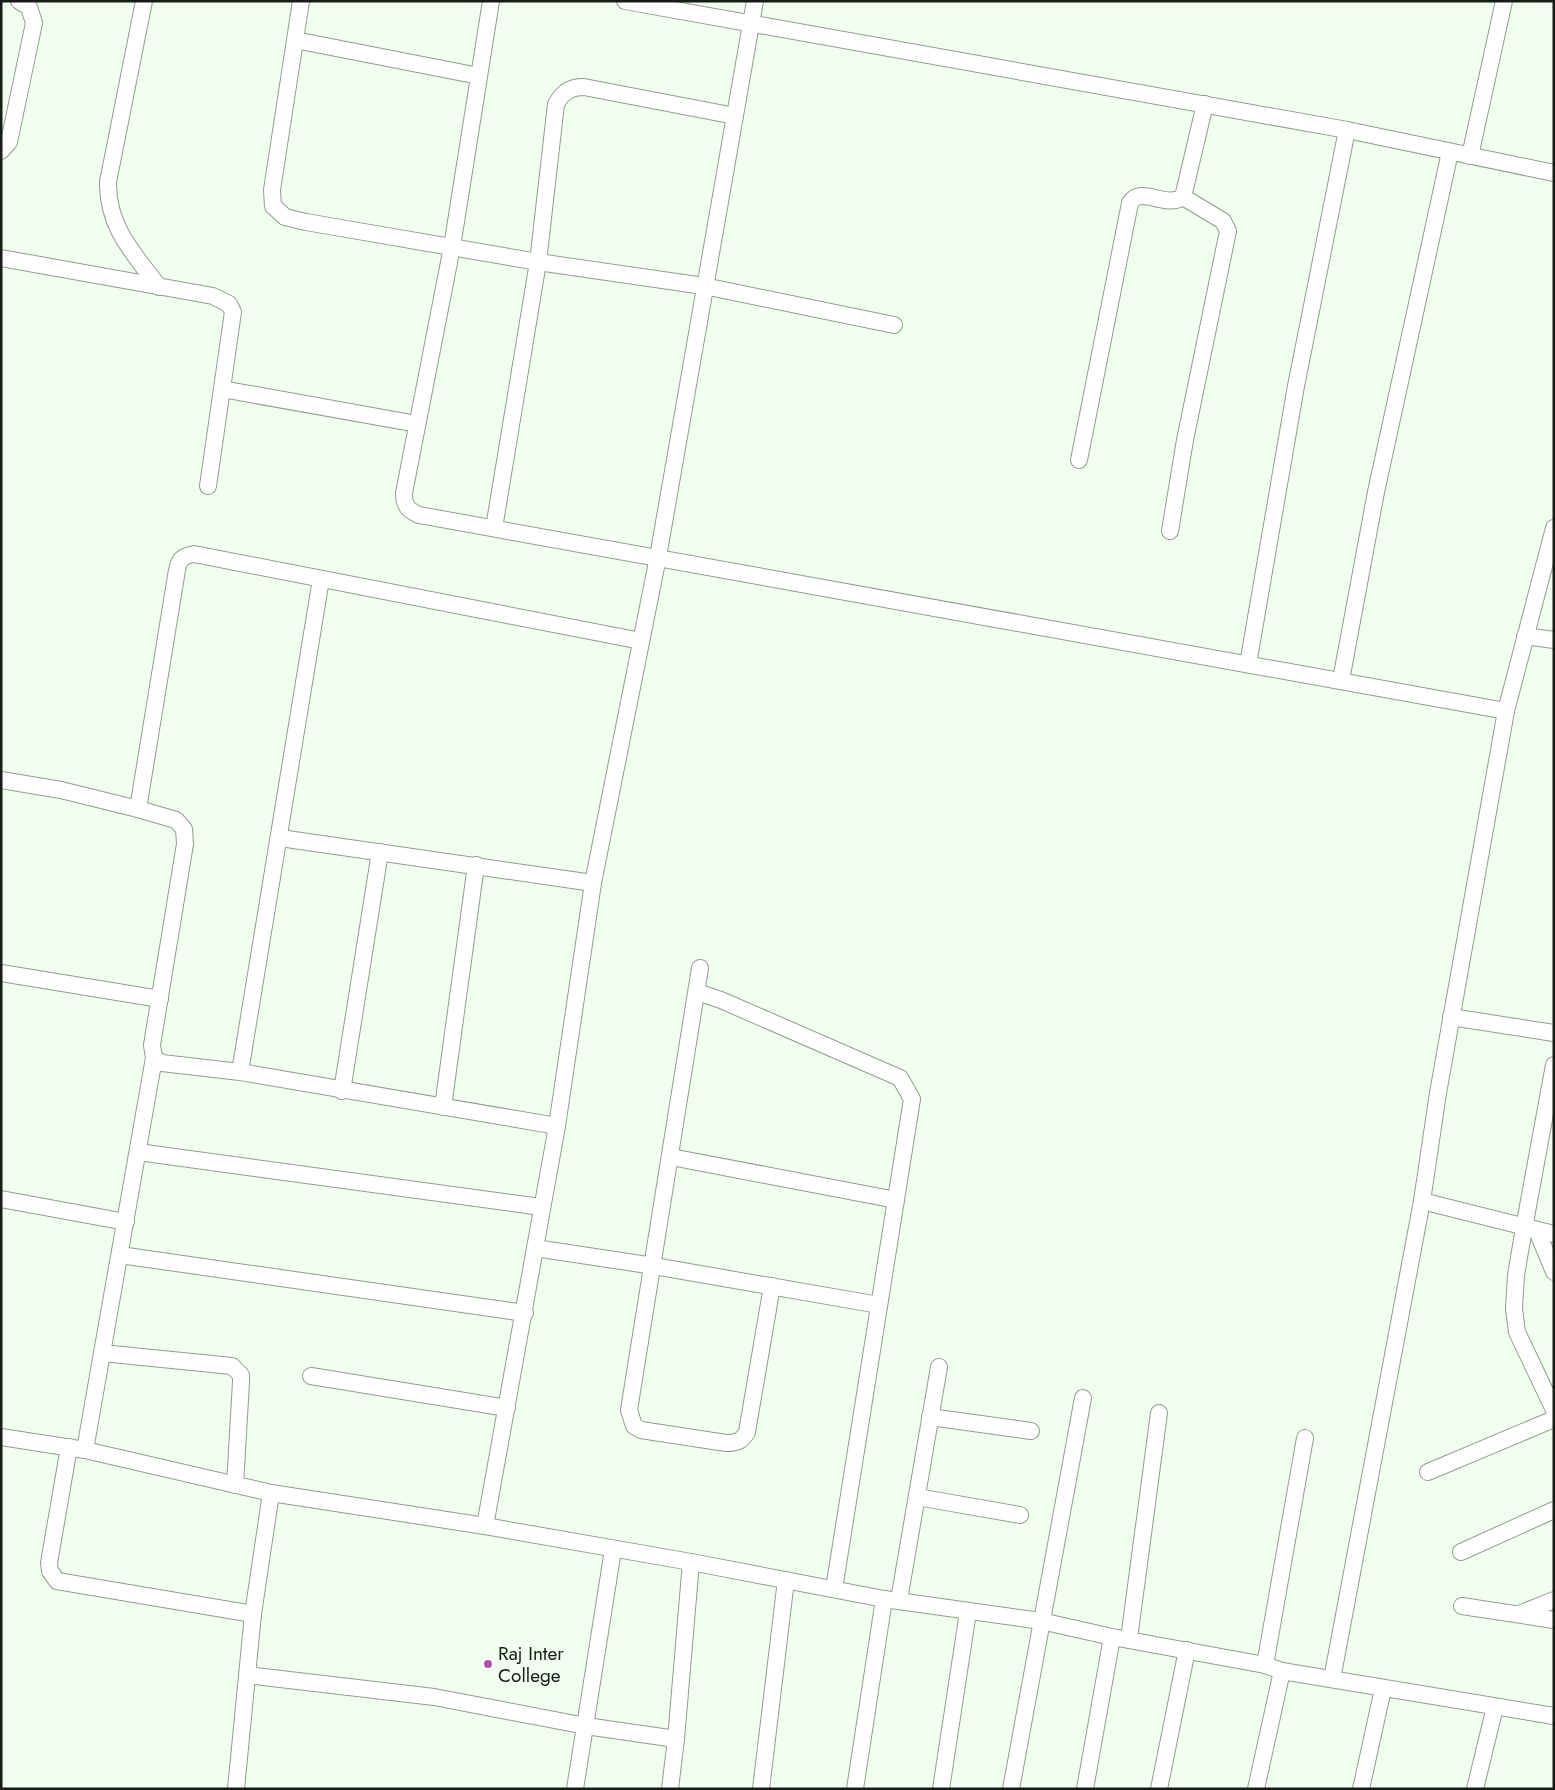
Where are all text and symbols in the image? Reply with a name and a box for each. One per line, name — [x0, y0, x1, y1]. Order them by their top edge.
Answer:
place label: Raj Inter College — [498, 1640, 564, 1689]
marker: Raj Inter College — [482, 1658, 494, 1670]

